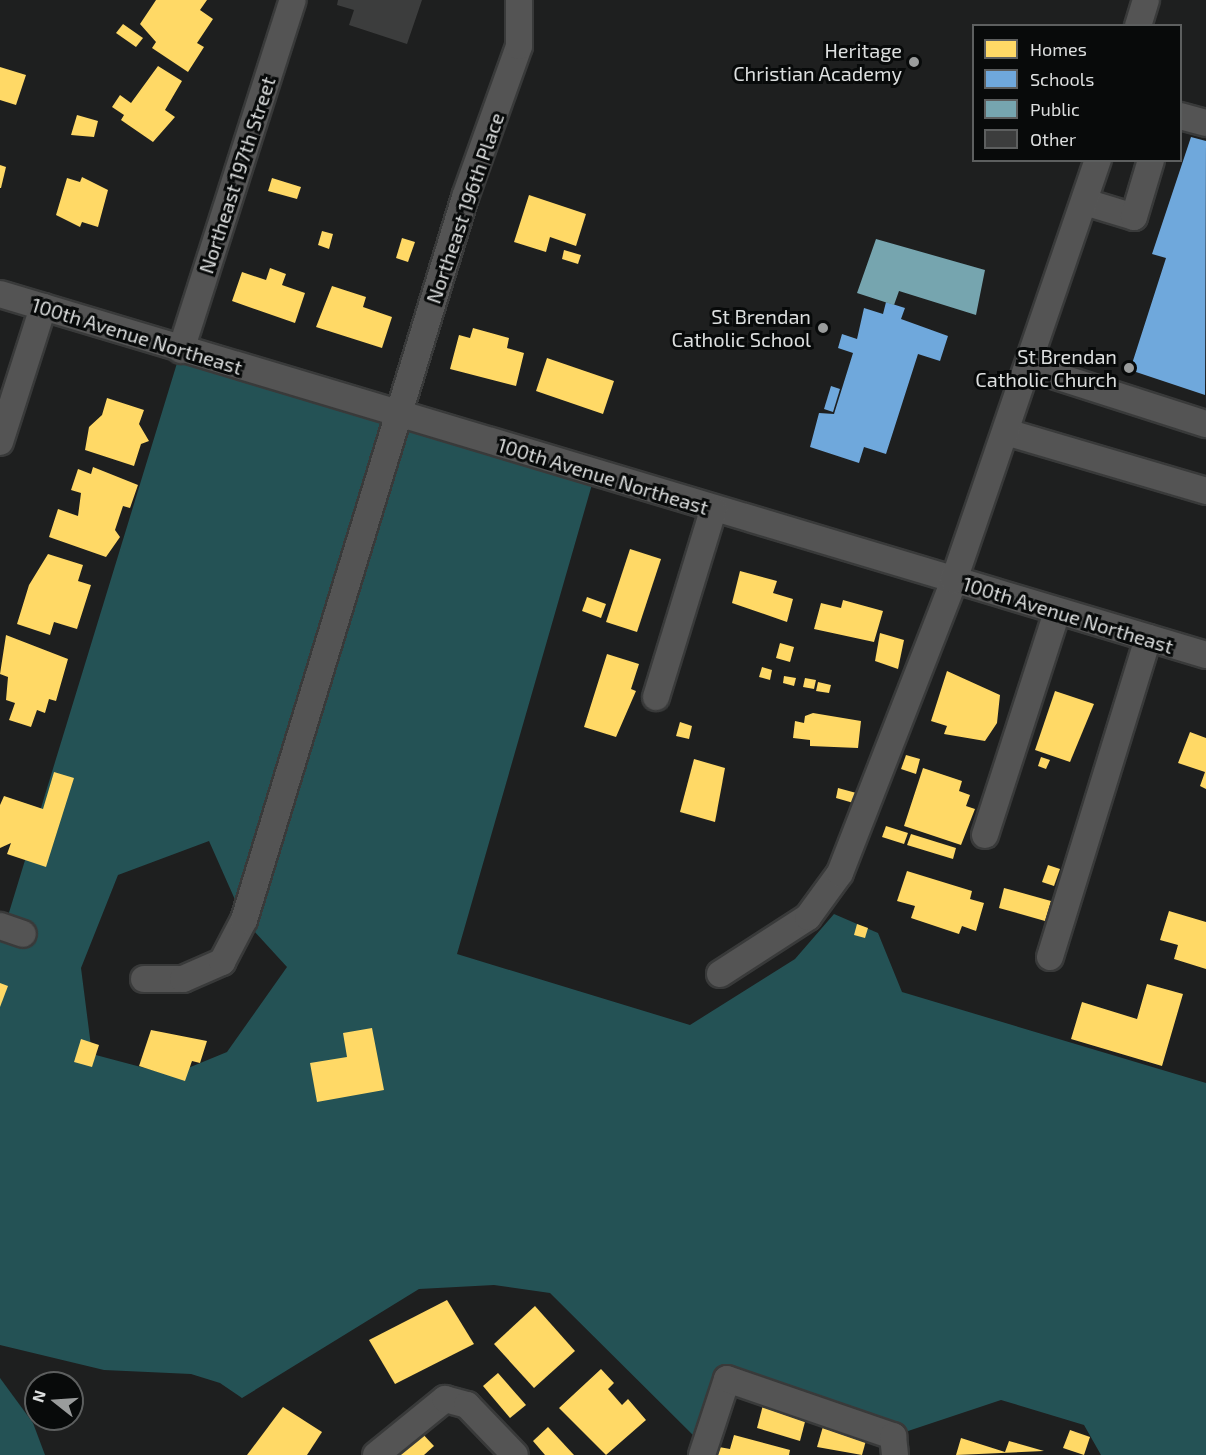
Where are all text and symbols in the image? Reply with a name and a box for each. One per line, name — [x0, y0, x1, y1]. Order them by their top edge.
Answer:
legend — [972, 24, 1182, 162]
text: Homes — [1030, 38, 1087, 60]
place label: Heritage Christian Academy — [733, 39, 902, 86]
marker: Heritage Christian Academy — [907, 55, 921, 69]
text: Schools — [1030, 68, 1094, 90]
street label: Northeast 197th Street — [194, 74, 280, 276]
text: Public — [1030, 98, 1080, 120]
street label: Northeast 196th Place — [421, 109, 509, 307]
text: Other — [1030, 128, 1076, 150]
street label: 100th Avenue Northeast — [29, 292, 245, 380]
place label: St Brendan Catholic School — [672, 304, 811, 351]
marker: St Brendan Catholic School — [816, 321, 830, 335]
place label: St Brendan Catholic Church — [975, 344, 1117, 391]
marker: St Brendan Catholic Church — [1122, 361, 1136, 375]
street label: 100th Avenue Northeast — [495, 432, 711, 520]
street label: 100th Avenue Northeast — [960, 571, 1176, 659]
north arrow — [24, 1371, 84, 1431]
text: N — [27, 1388, 49, 1404]

